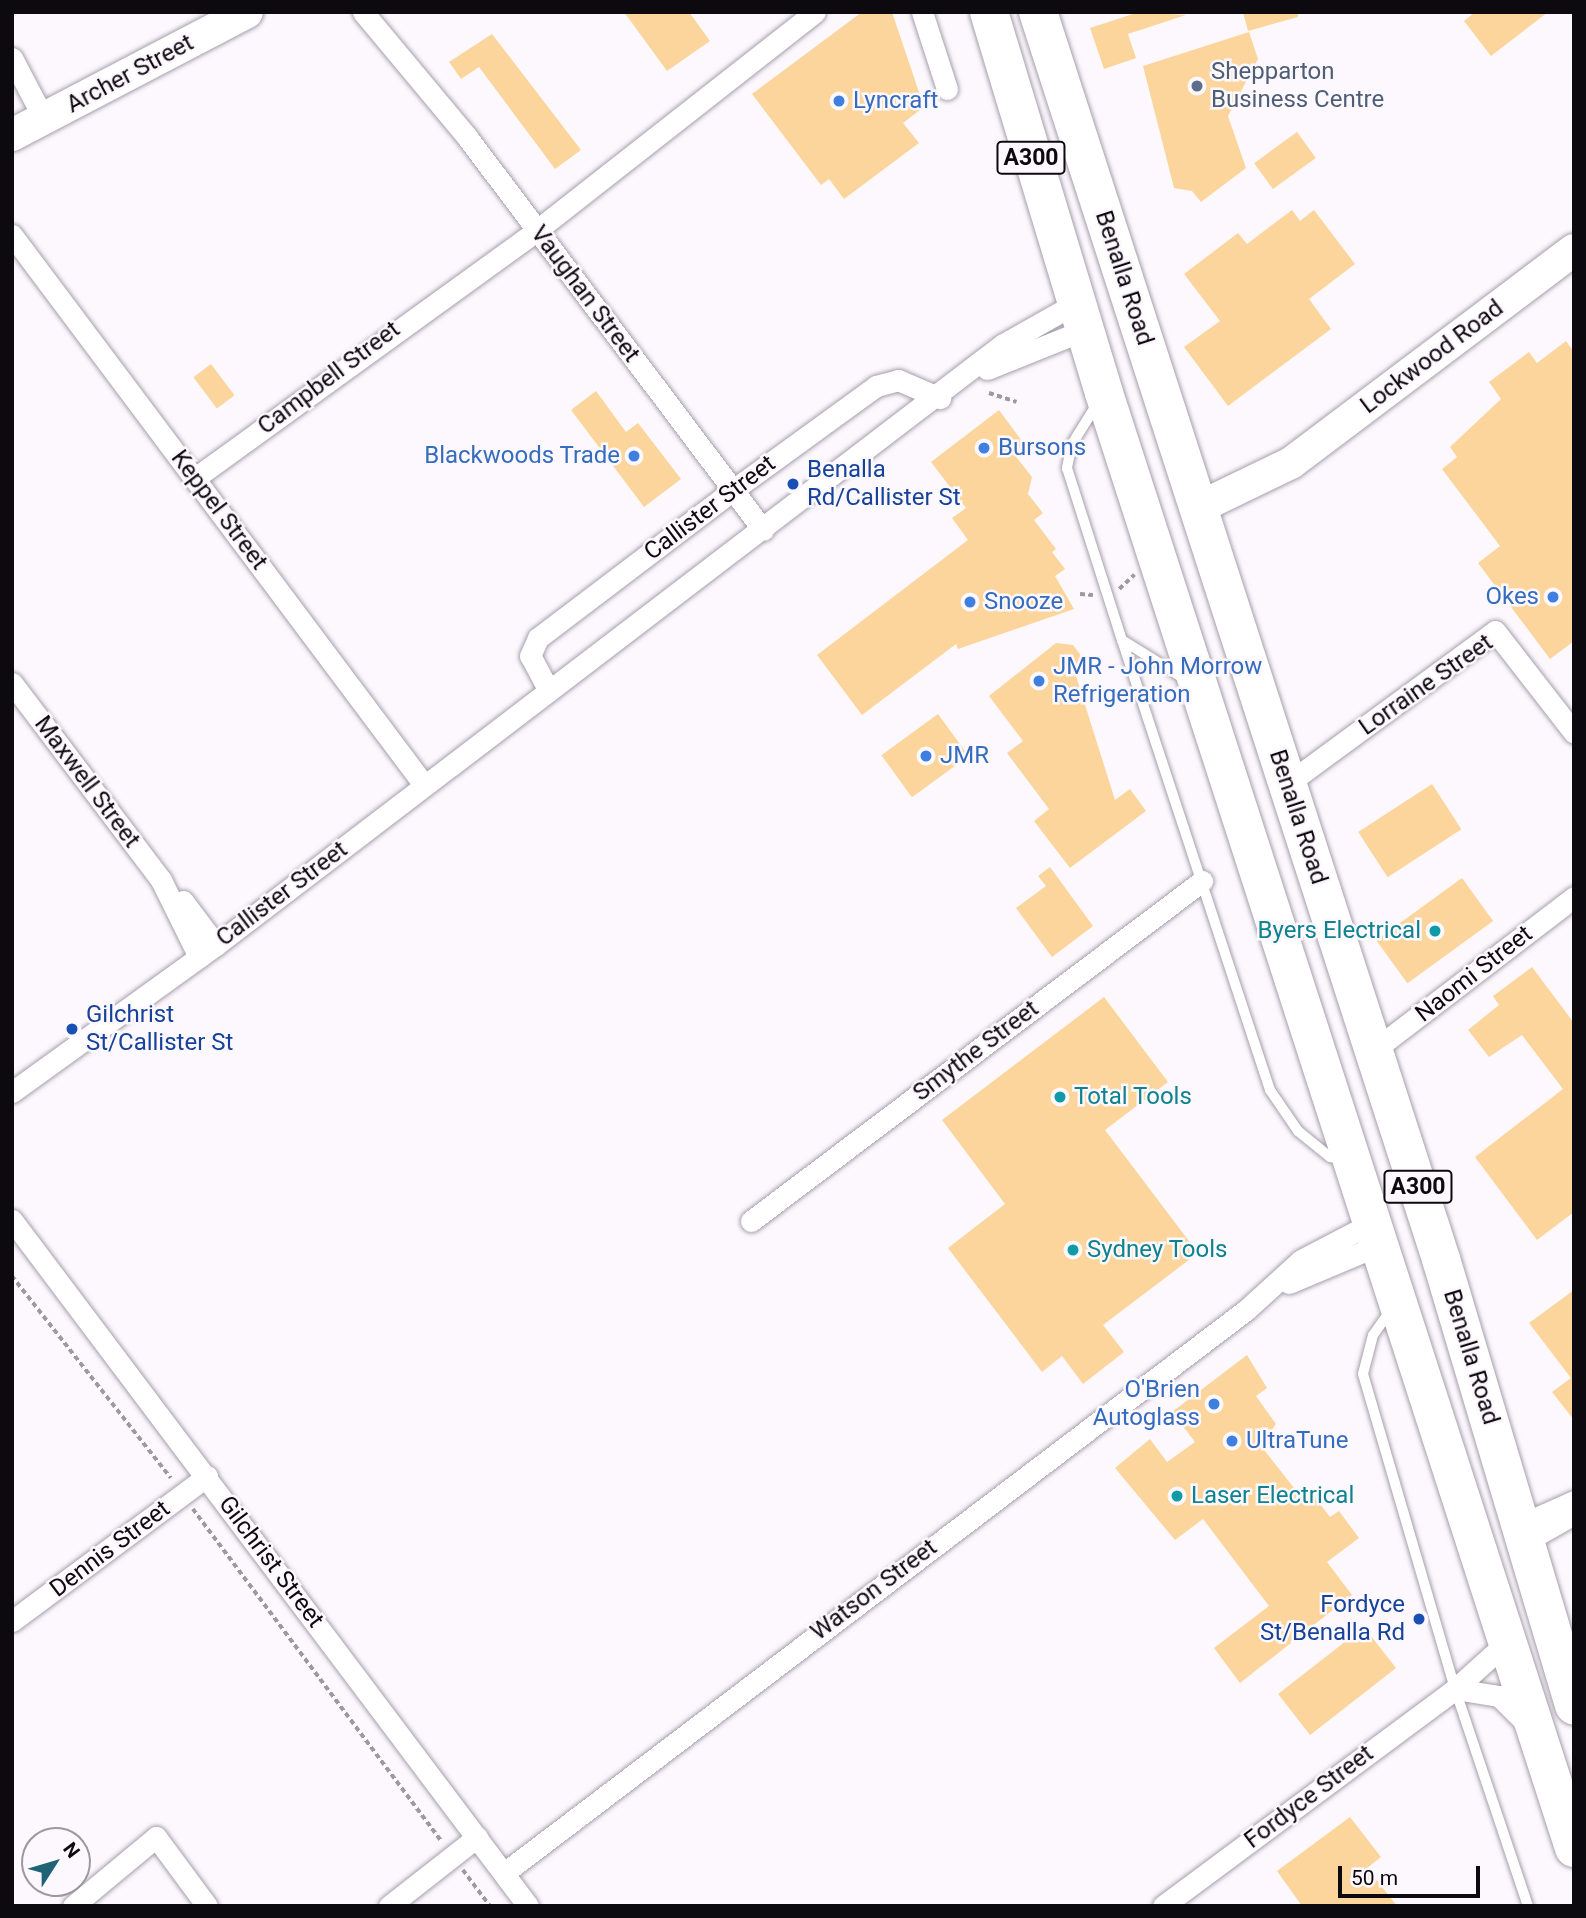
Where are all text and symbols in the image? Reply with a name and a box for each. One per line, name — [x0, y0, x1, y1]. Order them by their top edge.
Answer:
street label: Archer Street — [62, 29, 198, 119]
place label: Shepparton Business Centre — [1211, 58, 1384, 114]
marker: Shepparton Business Centre — [1189, 78, 1205, 94]
place label: Lyncraft — [853, 87, 938, 115]
marker: Lyncraft — [831, 93, 847, 109]
road number: A300 — [996, 139, 1066, 178]
street label: Benalla Road — [1089, 207, 1159, 349]
street label: Vaughan Street — [524, 220, 646, 368]
street label: Lockwood Road — [1355, 294, 1509, 420]
street label: Campbell Street — [252, 315, 406, 441]
place label: Bursons — [998, 434, 1086, 462]
marker: Bursons — [976, 440, 992, 456]
place label: Blackwoods Trade — [424, 442, 620, 470]
street label: Keppel Street — [165, 445, 273, 575]
marker: Blackwoods Trade — [626, 448, 642, 464]
street label: Callister Street — [639, 449, 781, 567]
place label: Benalla Rd/Callister St — [807, 456, 961, 512]
marker: Benalla Rd/Callister St — [785, 476, 801, 492]
place label: Okes — [1485, 583, 1539, 611]
place label: Snooze — [984, 588, 1063, 616]
marker: Okes — [1545, 589, 1561, 605]
marker: Snooze — [962, 594, 978, 610]
street label: Lorraine Street — [1354, 628, 1498, 742]
place label: JMR - John Morrow Refrigeration — [1053, 653, 1262, 709]
marker: JMR - John Morrow Refrigeration — [1031, 673, 1047, 689]
street label: Maxwell Street — [28, 710, 146, 854]
place label: JMR — [940, 742, 989, 770]
street label: Benalla Road — [1263, 746, 1333, 888]
marker: JMR — [918, 748, 934, 764]
street label: Callister Street — [211, 835, 353, 953]
place label: Byers Electrical — [1258, 917, 1421, 945]
street label: Naomi Street — [1410, 920, 1538, 1028]
marker: Byers Electrical — [1427, 923, 1443, 939]
street label: Smythe Street — [908, 994, 1044, 1108]
place label: Gilchrist St/Callister St — [86, 1001, 233, 1057]
marker: Gilchrist St/Callister St — [64, 1021, 80, 1037]
place label: Total Tools — [1074, 1083, 1192, 1111]
marker: Total Tools — [1052, 1089, 1068, 1105]
road number: A300 — [1383, 1168, 1453, 1206]
place label: Sydney Tools — [1087, 1236, 1228, 1264]
marker: Sydney Tools — [1065, 1242, 1081, 1258]
street label: Benalla Road — [1437, 1286, 1505, 1428]
place label: O'Brien Autoglass — [1093, 1376, 1200, 1432]
marker: O'Brien Autoglass — [1206, 1396, 1222, 1412]
place label: UltraTune — [1246, 1427, 1348, 1455]
marker: UltraTune — [1224, 1433, 1240, 1449]
place label: Laser Electrical — [1191, 1482, 1354, 1510]
marker: Laser Electrical — [1169, 1488, 1185, 1504]
street label: Gilchrist Street — [212, 1491, 330, 1633]
street label: Dennis Street — [44, 1495, 176, 1603]
street label: Watson Street — [805, 1533, 943, 1647]
place label: Fordyce St/Benalla Rd — [1260, 1591, 1405, 1647]
marker: Fordyce St/Benalla Rd — [1411, 1611, 1427, 1627]
street label: Fordyce Street — [1239, 1739, 1379, 1855]
north arrow — [21, 1827, 91, 1897]
text: N — [58, 1838, 85, 1863]
scale bar — [1341, 1852, 1483, 1896]
text: 50 m — [1351, 1866, 1398, 1890]

